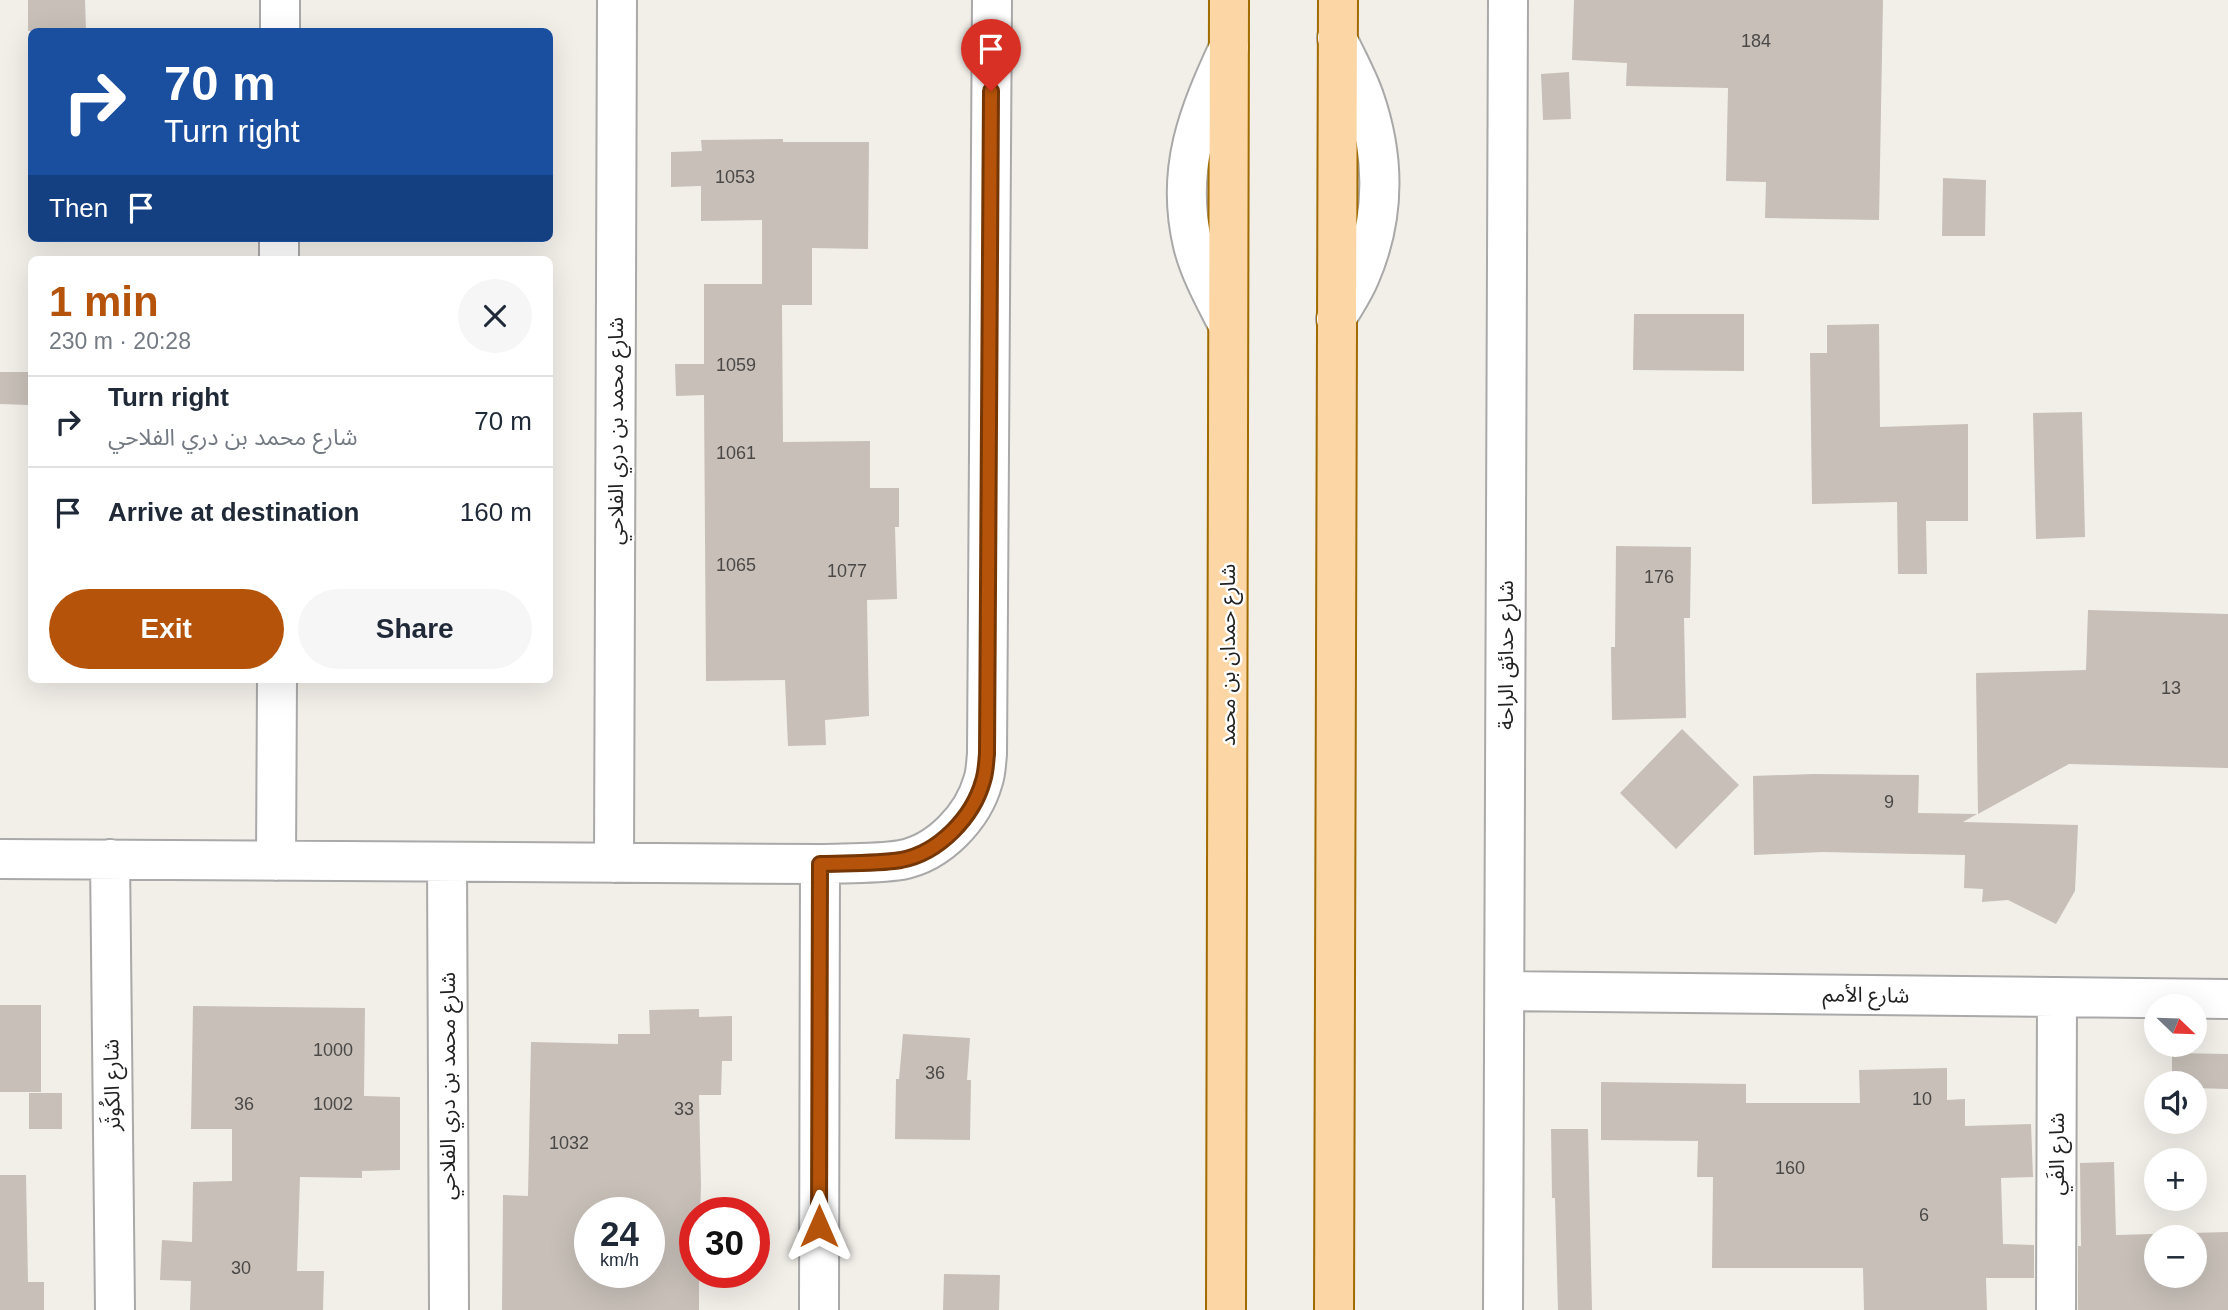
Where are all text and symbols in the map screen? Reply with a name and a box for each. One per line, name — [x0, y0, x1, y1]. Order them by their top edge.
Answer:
pin — [961, 19, 1021, 91]
icon: arrive — [972, 30, 1010, 68]
house number: 184 — [1741, 31, 1771, 51]
icon: right — [49, 56, 140, 147]
text: 70 m — [164, 56, 276, 110]
text: Turn right — [164, 113, 300, 149]
house number: 1053 — [715, 167, 755, 187]
icon: arrive — [122, 189, 160, 227]
text: Then — [49, 193, 108, 223]
text: 1 min — [49, 278, 159, 325]
button: close — [458, 279, 532, 353]
street label: شارع محمد بن دري الفلاحي — [604, 317, 632, 545]
text: 230 m · 20:28 — [49, 328, 191, 354]
house number: 1059 — [716, 355, 756, 375]
text: Turn right — [108, 382, 229, 412]
icon: right — [49, 403, 87, 441]
text: 70 m — [474, 406, 532, 436]
text: شارع محمد بن دري الفلاحي — [108, 424, 358, 450]
house number: 1061 — [716, 443, 756, 463]
icon: arrive — [49, 494, 87, 532]
text: Arrive at destination — [108, 497, 359, 527]
text: 160 m — [460, 497, 532, 527]
house number: 1065 — [716, 555, 756, 575]
house number: 1077 — [827, 561, 867, 581]
street label: شارع حمدان بن محمد — [1216, 564, 1243, 746]
house number: 176 — [1644, 567, 1674, 587]
street label: شارع حدائق الراحة — [1494, 580, 1521, 730]
button: Exit — [49, 589, 284, 669]
button: Share — [298, 589, 532, 669]
house number: 13 — [2161, 678, 2181, 698]
house number: 9 — [1884, 792, 1894, 812]
street label: شارع محمد بن دري الفلاحي — [436, 972, 464, 1200]
street label: شارع الأمم — [1822, 982, 1910, 1011]
north arrow — [2144, 994, 2207, 1057]
map controls — [2144, 994, 2207, 1288]
street label: شارع الكُوثَر — [97, 1039, 128, 1132]
house number: 1000 — [313, 1040, 353, 1060]
house number: 36 — [925, 1063, 945, 1083]
button: sound — [2144, 1071, 2207, 1134]
house number: 10 — [1912, 1089, 1932, 1109]
house number: 36 — [234, 1094, 254, 1114]
house number: 1002 — [313, 1094, 353, 1114]
house number: 33 — [674, 1099, 694, 1119]
street label: شارع الفَي — [2045, 1112, 2073, 1196]
house number: 1032 — [549, 1133, 589, 1153]
button: + — [2144, 1148, 2207, 1211]
house number: 160 — [1775, 1158, 1805, 1178]
position arrow — [782, 1189, 856, 1263]
speed limit sign: 30 — [679, 1197, 770, 1288]
house number: 6 — [1919, 1205, 1929, 1225]
text: 24 — [600, 1214, 639, 1253]
button: − — [2144, 1225, 2207, 1288]
text: km/h — [600, 1250, 639, 1270]
house number: 30 — [231, 1258, 251, 1278]

